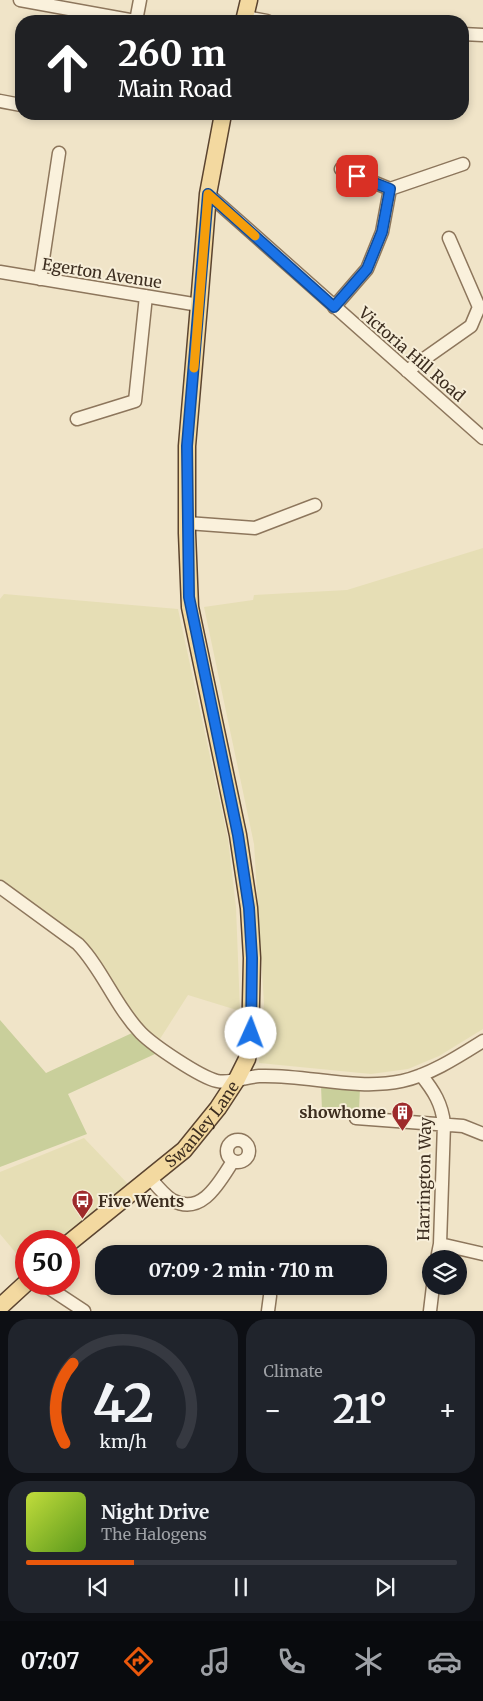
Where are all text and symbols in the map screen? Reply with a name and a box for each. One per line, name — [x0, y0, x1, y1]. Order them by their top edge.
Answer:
text: 260 m — [118, 32, 226, 76]
icon: ahead — [35, 35, 100, 100]
text: Main Road — [118, 75, 232, 103]
pin — [336, 155, 378, 197]
icon: arrive — [343, 162, 371, 190]
street label: Egerton Avenue — [41, 254, 163, 292]
street label: Victoria Hill Road — [354, 302, 469, 406]
position arrow — [224, 1006, 276, 1058]
street label: Swanley Lane — [161, 1077, 243, 1172]
building icon: showhome — [390, 1100, 414, 1131]
place label: showhome — [299, 1102, 386, 1122]
street label: Harrington Way — [413, 1116, 435, 1241]
bus stop icon: Five Wents — [70, 1189, 94, 1220]
place label: Five Wents — [98, 1191, 184, 1211]
speed limit sign: 50 — [15, 1230, 80, 1295]
map controls — [422, 1250, 467, 1295]
button: layers — [422, 1250, 467, 1295]
text: 07:09 · 2 min · 710 m — [148, 1258, 334, 1282]
text: Climate — [264, 1361, 323, 1381]
text: 42 — [92, 1371, 153, 1436]
text: 21° — [333, 1386, 388, 1433]
text: − — [264, 1392, 282, 1428]
text: + — [438, 1392, 457, 1428]
text: km/h — [99, 1430, 147, 1453]
text: Night Drive — [101, 1500, 209, 1524]
text: The Halogens — [101, 1524, 207, 1544]
icon: previous — [84, 1573, 112, 1601]
icon: pause — [227, 1573, 255, 1601]
icon: next — [371, 1573, 399, 1601]
icon: directions — [121, 1644, 156, 1679]
icon: music — [198, 1644, 233, 1679]
icon: phone — [274, 1644, 309, 1679]
icon: climate — [351, 1644, 386, 1679]
icon: car — [427, 1644, 462, 1679]
text: 07:07 — [21, 1647, 80, 1675]

